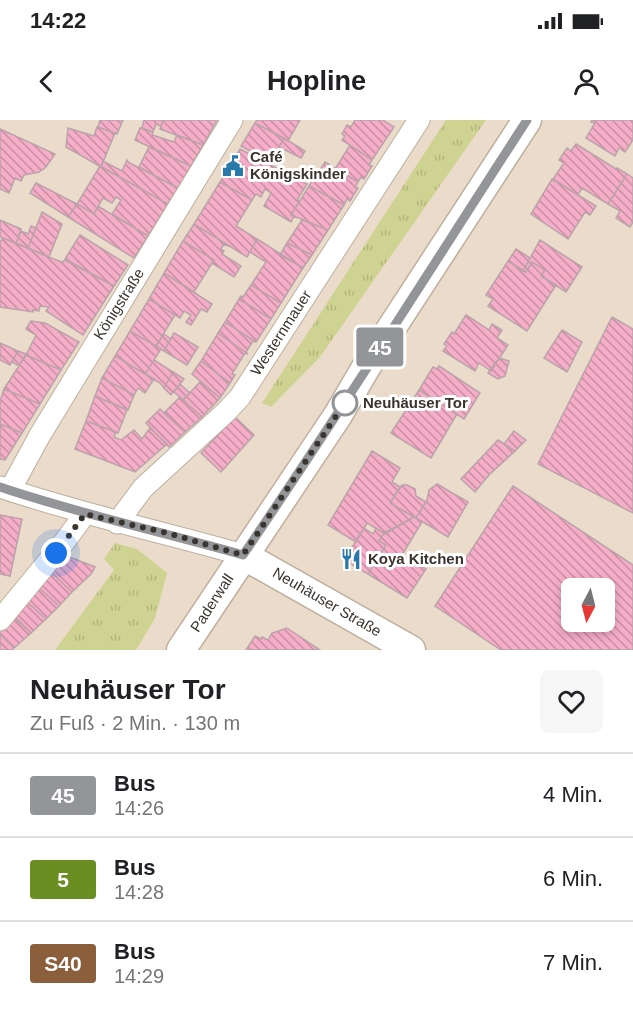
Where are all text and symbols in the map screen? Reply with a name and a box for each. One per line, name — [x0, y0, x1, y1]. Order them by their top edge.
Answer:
text: 14:22 — [30, 8, 86, 33]
icon: back — [30, 65, 63, 98]
icon: person — [570, 65, 603, 98]
text: Hopline — [267, 66, 366, 96]
place label: Café Königskinder — [250, 148, 346, 182]
public building icon: Café Königskinder — [221, 154, 245, 178]
street label: Königstraße — [90, 265, 147, 343]
street label: Westernmauer — [247, 287, 314, 378]
line badge: 45 — [353, 328, 407, 366]
text: 45 — [368, 336, 392, 359]
marker: Neuhäuser Tor — [332, 390, 358, 416]
place label: Neuhäuser Tor — [363, 394, 468, 411]
your location — [41, 538, 71, 568]
restaurant icon: Koya Kitchen — [339, 547, 363, 571]
place label: Koya Kitchen — [368, 550, 464, 567]
street label: Neuhäuser Straße — [270, 564, 385, 640]
street label: Paderwall — [187, 570, 237, 635]
north arrow — [561, 578, 615, 632]
map controls — [561, 578, 615, 632]
button: heart — [540, 670, 603, 733]
text: Neuhäuser Tor — [30, 674, 226, 705]
text: Zu Fuß · 2 Min. · 130 m — [30, 712, 240, 734]
text: Bus — [114, 771, 156, 796]
text: 4 Min. — [543, 782, 603, 807]
text: 45 — [51, 784, 75, 807]
text: 14:26 — [114, 797, 164, 819]
text: Bus — [114, 855, 156, 880]
text: 6 Min. — [543, 866, 603, 891]
text: 5 — [57, 868, 69, 891]
text: 14:28 — [114, 881, 164, 903]
text: Bus — [114, 939, 156, 964]
text: 7 Min. — [543, 950, 603, 975]
text: S40 — [44, 952, 82, 975]
text: 14:29 — [114, 965, 164, 987]

